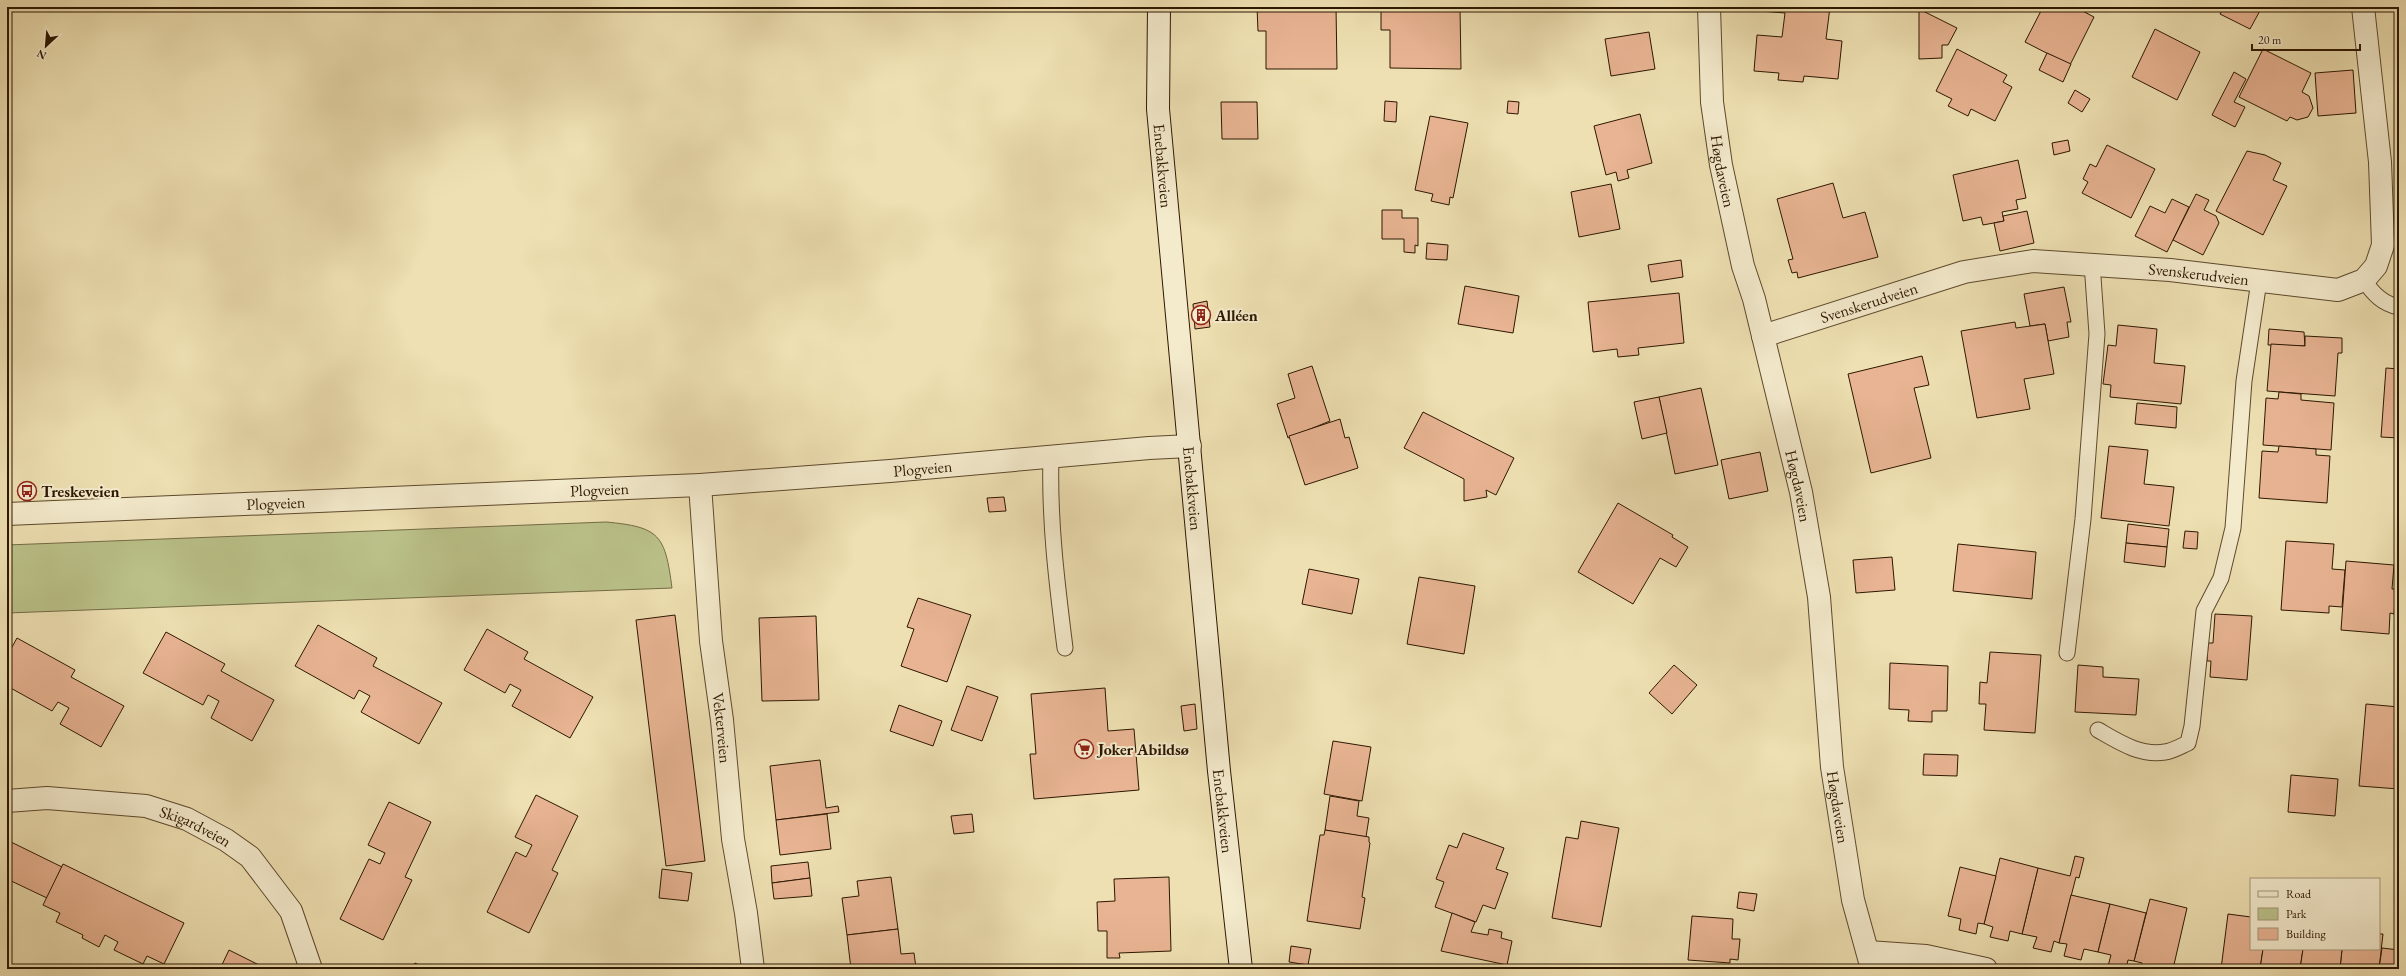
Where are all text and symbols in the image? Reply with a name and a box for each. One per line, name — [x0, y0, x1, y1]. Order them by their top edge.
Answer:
north arrow — [26, 26, 66, 66]
scale bar — [2252, 26, 2360, 52]
text: 20 m — [2258, 32, 2282, 48]
text: N — [34, 47, 49, 63]
street label: Enebakkveien — [1148, 123, 1177, 209]
street label: Høgdaveien — [1706, 134, 1740, 210]
street label: Svenskerudveien — [2148, 259, 2251, 290]
street label: Svenskerudveien — [1818, 277, 1921, 328]
building icon: Alléen — [1190, 304, 1212, 326]
place label: Alléen — [1214, 305, 1258, 326]
street label: Enebakkveien — [1178, 445, 1207, 532]
street label: Høgdaveien — [1780, 448, 1816, 524]
street label: Plogveien — [892, 455, 954, 482]
street label: Plogveien — [570, 478, 630, 501]
bus stop icon: Treskeveien — [16, 480, 38, 502]
place label: Treskeveien — [41, 481, 120, 502]
street label: Plogveien — [246, 492, 306, 515]
street label: Vekterveien — [707, 691, 736, 765]
supermarket icon: Joker Abildsø — [1073, 738, 1095, 760]
place label: Joker Abildsø — [1096, 739, 1189, 760]
street label: Enebakkveien — [1208, 768, 1238, 855]
street label: Høgdaveien — [1822, 769, 1854, 845]
street label: Skigardveien — [157, 801, 236, 852]
legend — [2250, 878, 2380, 950]
text: Road — [2286, 886, 2312, 902]
text: Park — [2286, 906, 2307, 922]
text: Building — [2286, 926, 2327, 942]

